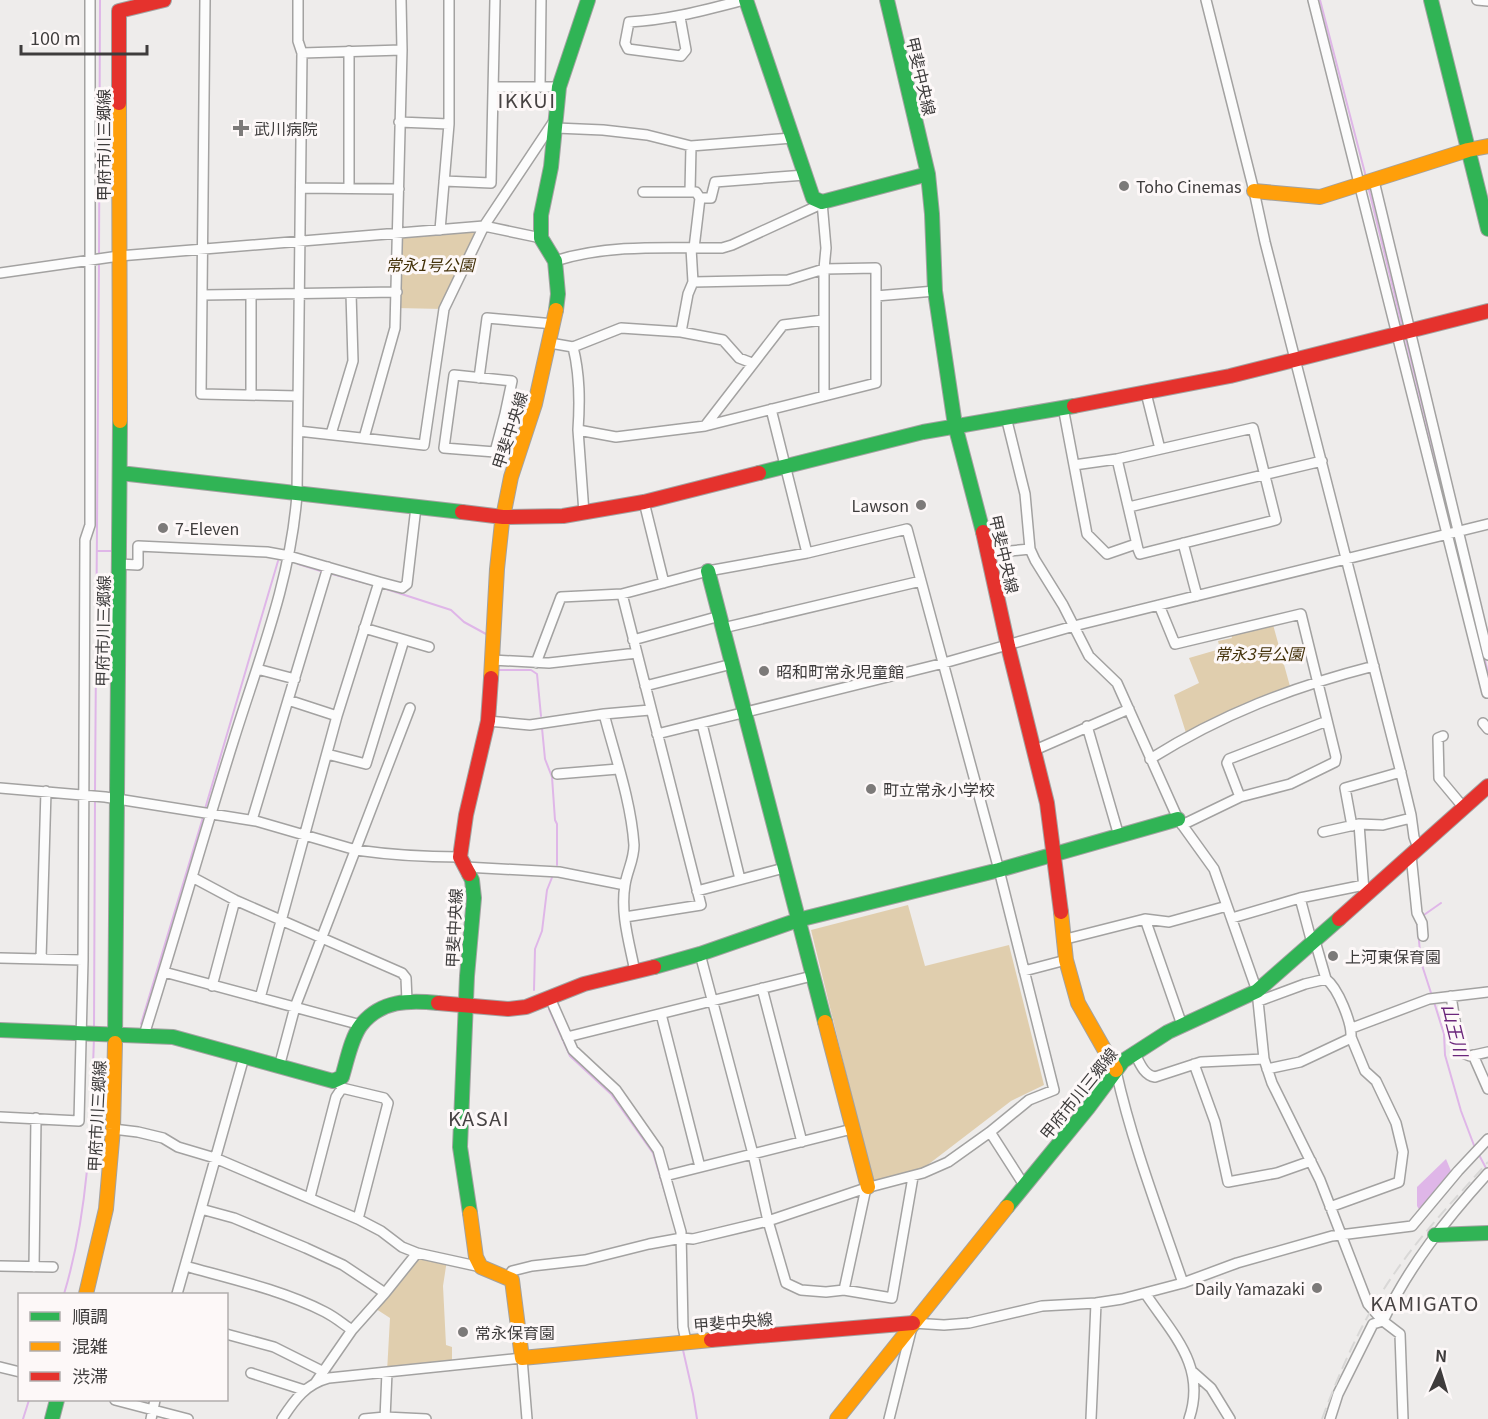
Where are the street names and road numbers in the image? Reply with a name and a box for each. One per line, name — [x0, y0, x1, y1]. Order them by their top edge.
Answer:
street label: 甲斐中央線 — [901, 34, 943, 118]
street label: 甲府市川三郷線 — [91, 89, 115, 201]
street label: 甲斐中央線 — [485, 388, 533, 472]
street label: 甲斐中央線 — [984, 512, 1026, 596]
street label: 甲府市川三郷線 — [89, 575, 115, 687]
street label: 甲斐中央線 — [439, 887, 467, 969]
street label: 甲府市川三郷線 — [1033, 1042, 1123, 1144]
street label: 甲府市川三郷線 — [81, 1059, 111, 1173]
street label: 甲斐中央線 — [692, 1306, 774, 1336]

